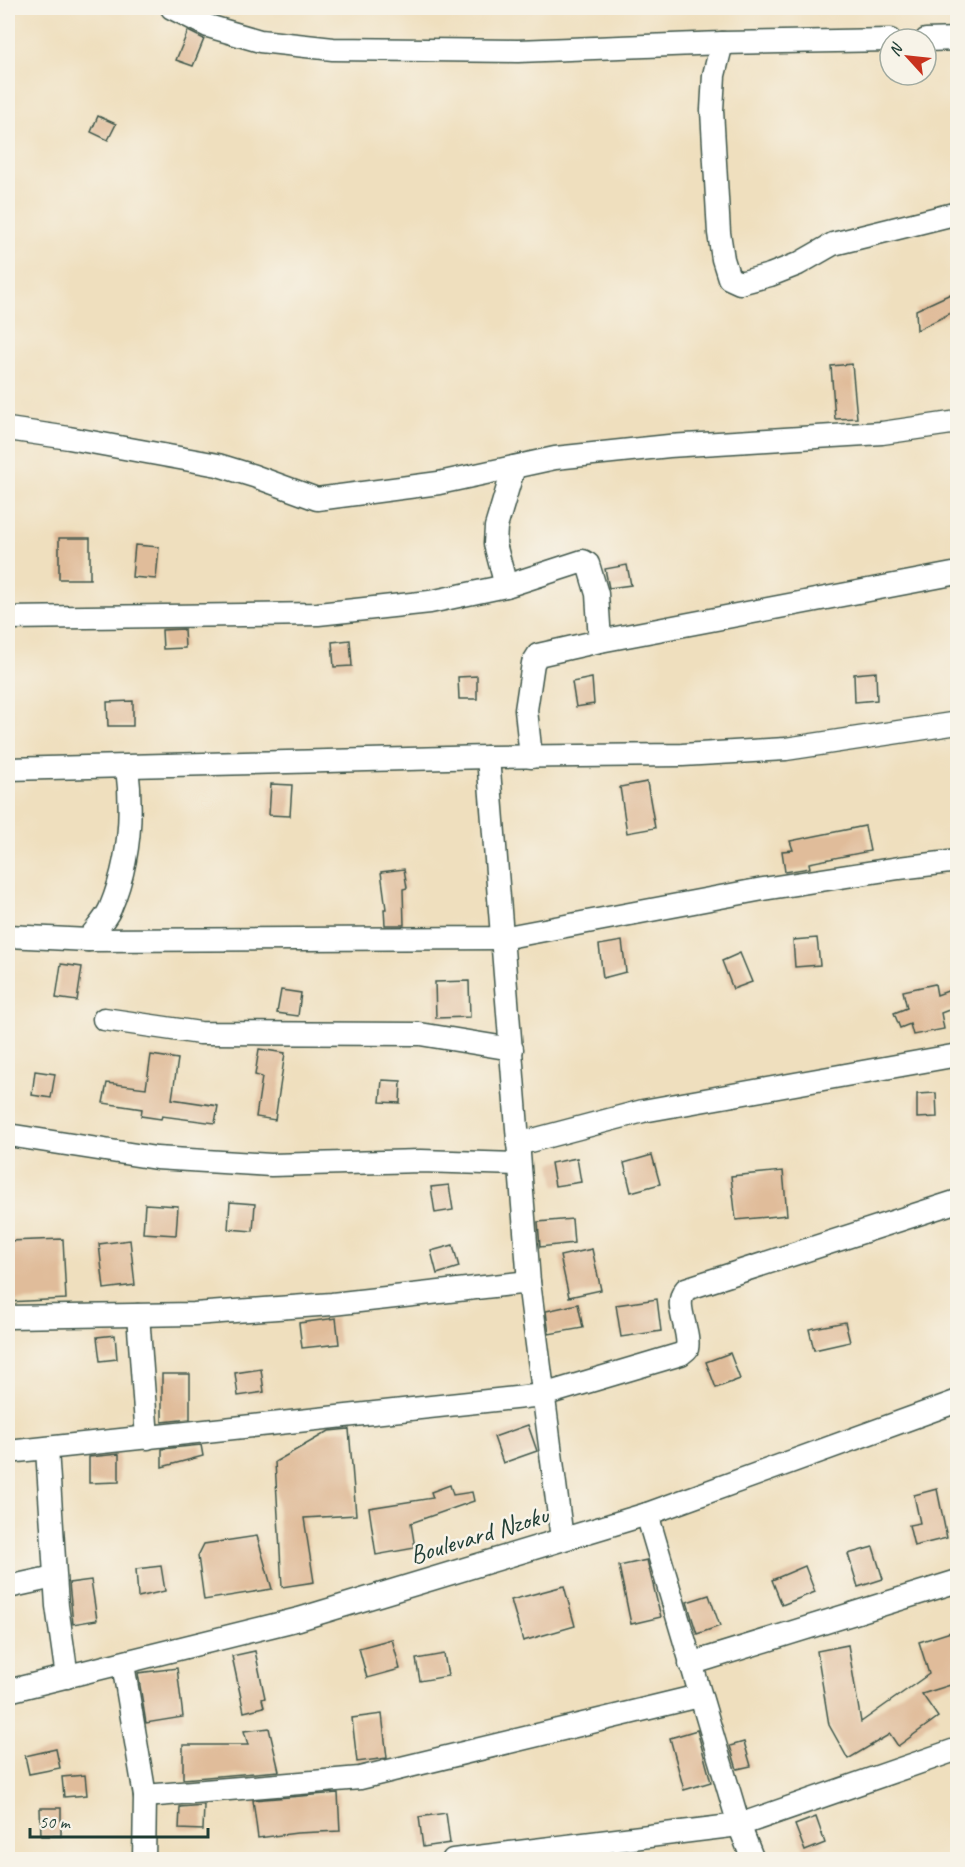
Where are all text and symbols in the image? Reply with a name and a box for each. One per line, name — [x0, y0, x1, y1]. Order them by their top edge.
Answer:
north arrow — [878, 27, 938, 87]
text: N — [884, 39, 908, 60]
street label: Boulevard Nzoku — [406, 1498, 554, 1572]
scale bar — [30, 1801, 208, 1839]
text: 50 m — [39, 1811, 72, 1833]

